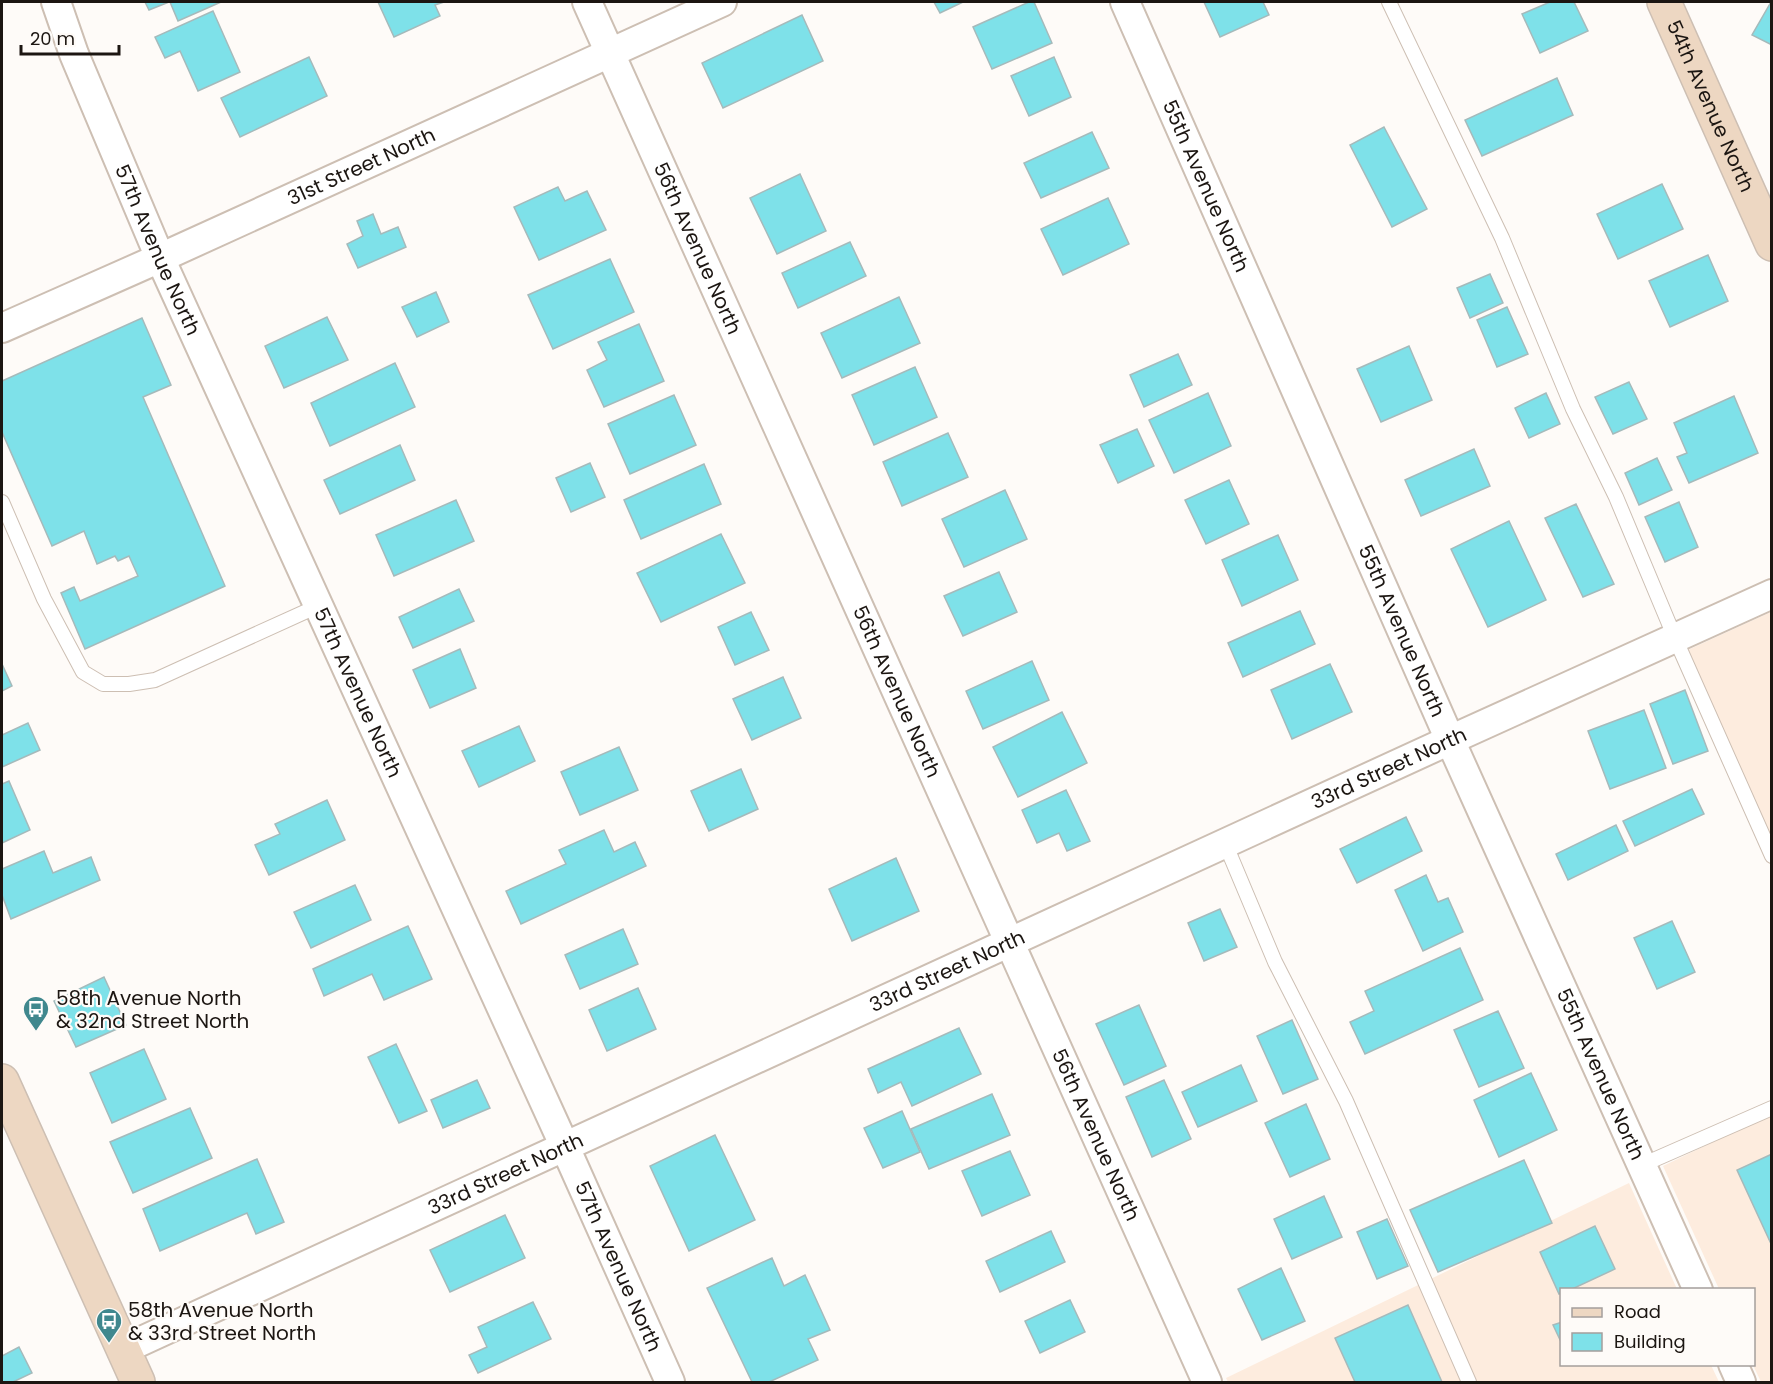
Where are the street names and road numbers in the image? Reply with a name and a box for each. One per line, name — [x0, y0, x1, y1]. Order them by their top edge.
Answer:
street label: 54th Avenue North — [1660, 16, 1761, 197]
street label: 55th Avenue North — [1156, 95, 1256, 276]
street label: 31st Street North — [283, 120, 440, 212]
street label: 56th Avenue North — [647, 158, 748, 339]
street label: 57th Avenue North — [108, 160, 207, 340]
street label: 55th Avenue North — [1352, 540, 1452, 721]
street label: 56th Avenue North — [846, 601, 948, 782]
street label: 57th Avenue North — [307, 603, 409, 782]
street label: 33rd Street North — [1306, 720, 1471, 816]
street label: 33rd Street North — [865, 923, 1029, 1019]
street label: 55th Avenue North — [1550, 984, 1652, 1165]
street label: 56th Avenue North — [1045, 1045, 1147, 1225]
street label: 33rd Street North — [423, 1126, 588, 1222]
street label: 57th Avenue North — [568, 1177, 669, 1356]

